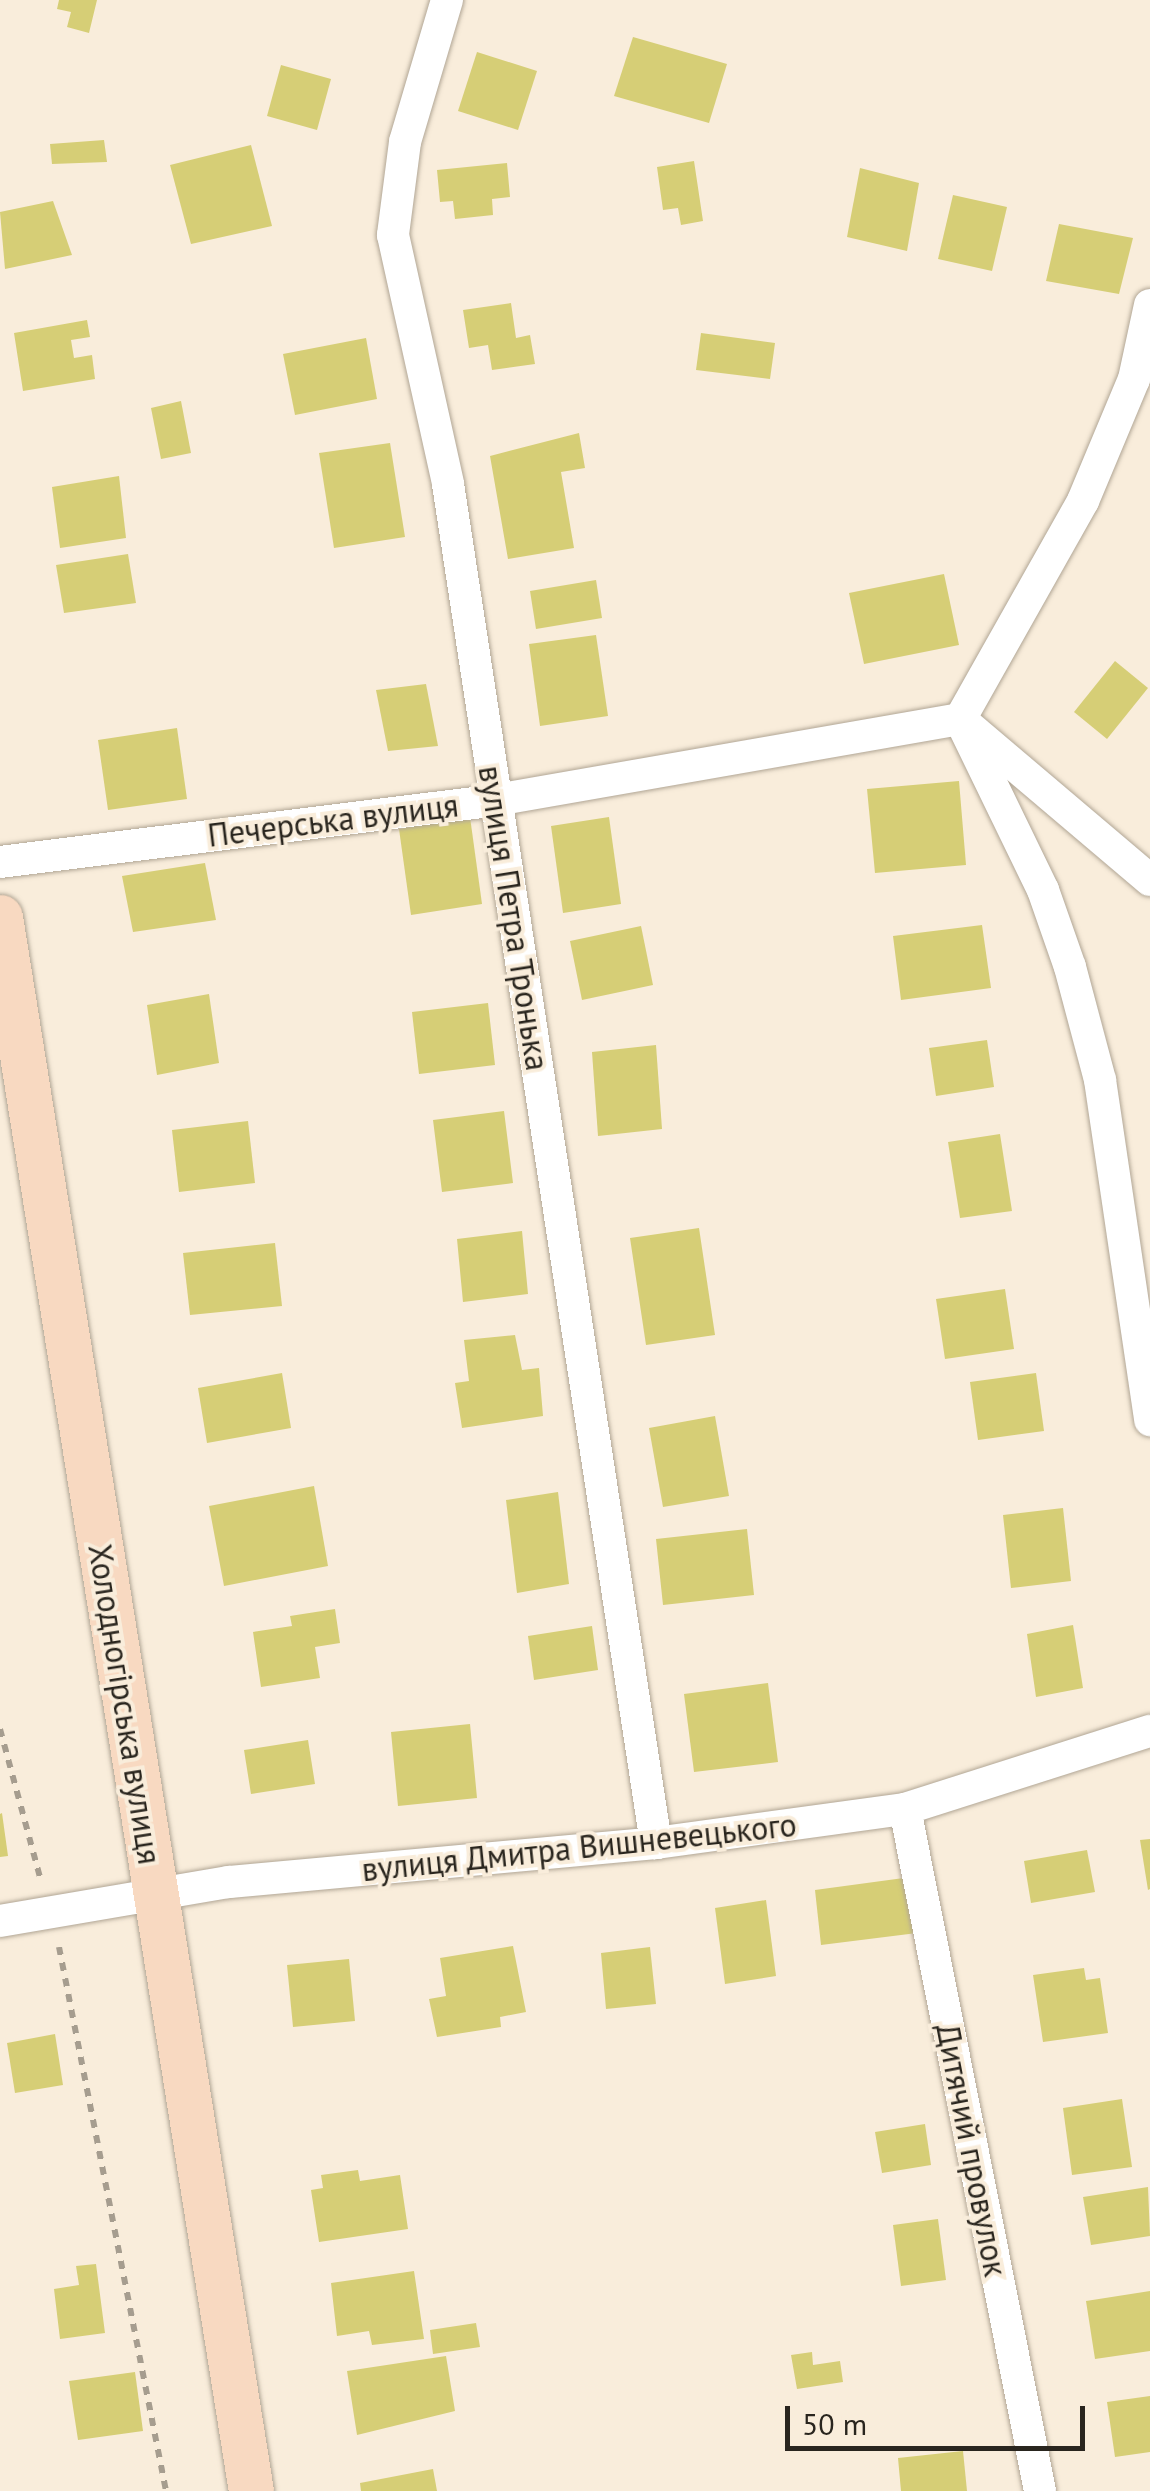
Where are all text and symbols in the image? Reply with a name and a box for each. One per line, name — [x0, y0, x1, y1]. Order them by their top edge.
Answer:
street label: вулиця Петра Тронька — [471, 762, 557, 1074]
street label: Печерська вулиця — [205, 786, 461, 854]
street label: Холодногірська вулиця — [81, 1541, 169, 1867]
street label: вулиця Дмитра Вишневецького — [359, 1805, 799, 1889]
street label: Дитячий провулок — [929, 2020, 1015, 2280]
scale bar — [790, 2386, 1090, 2448]
text: 50 m — [802, 2404, 867, 2443]

